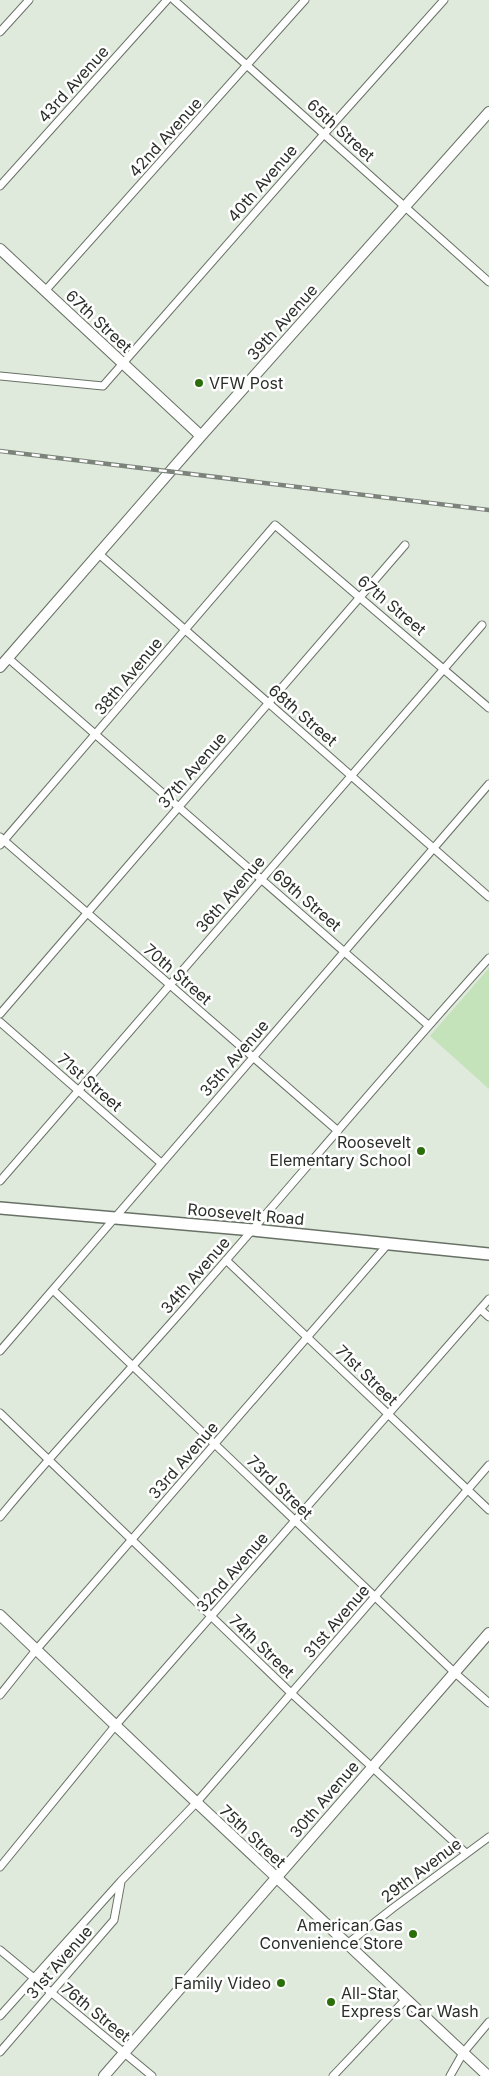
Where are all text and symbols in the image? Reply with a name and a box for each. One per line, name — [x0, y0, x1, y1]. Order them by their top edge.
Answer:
street label: 43rd Avenue — [33, 41, 113, 127]
street label: 42nd Avenue — [124, 93, 206, 181]
street label: 65th Street — [303, 94, 379, 166]
street label: 40th Avenue — [223, 140, 301, 226]
street label: 39th Avenue — [243, 280, 321, 364]
street label: 67th Street — [62, 285, 136, 357]
place label: VFW Post — [209, 373, 283, 393]
marker: VFW Post — [193, 377, 205, 389]
street label: 67th Street — [354, 571, 430, 639]
street label: 38th Avenue — [90, 633, 166, 719]
street label: 68th Street — [265, 680, 341, 750]
street label: 37th Avenue — [154, 728, 230, 812]
street label: 36th Avenue — [191, 852, 269, 936]
street label: 69th Street — [269, 865, 345, 935]
street label: 70th Street — [140, 939, 216, 1009]
street label: 35th Avenue — [195, 1016, 273, 1100]
street label: 71st Street — [54, 1049, 126, 1115]
place label: Roosevelt Elementary School — [269, 1132, 411, 1170]
marker: Roosevelt Elementary School — [415, 1145, 427, 1157]
street label: Roosevelt Road — [187, 1199, 305, 1229]
street label: 34th Avenue — [156, 1232, 234, 1318]
street label: 71st Street — [332, 1340, 402, 1410]
street label: 33rd Avenue — [144, 1417, 222, 1503]
street label: 73rd Street — [243, 1451, 317, 1523]
street label: 32nd Avenue — [192, 1528, 272, 1616]
street label: 31st Avenue — [299, 1580, 373, 1662]
street label: 74th Street — [225, 1610, 299, 1682]
street label: 30th Avenue — [285, 1756, 363, 1842]
street label: 75th Street — [216, 1800, 290, 1872]
street label: 29th Avenue — [377, 1833, 465, 1907]
place label: American Gas Convenience Store — [259, 1915, 403, 1953]
street label: 31st Avenue — [22, 1921, 96, 2003]
marker: American Gas Convenience Store — [407, 1928, 419, 1940]
place label: Family Video — [174, 1973, 271, 1993]
marker: Family Video — [275, 1977, 287, 1989]
street label: 76th Street — [57, 1978, 135, 2046]
place label: All-Star Express Car Wash — [341, 1983, 479, 2021]
marker: All-Star Express Car Wash — [325, 1996, 337, 2008]

